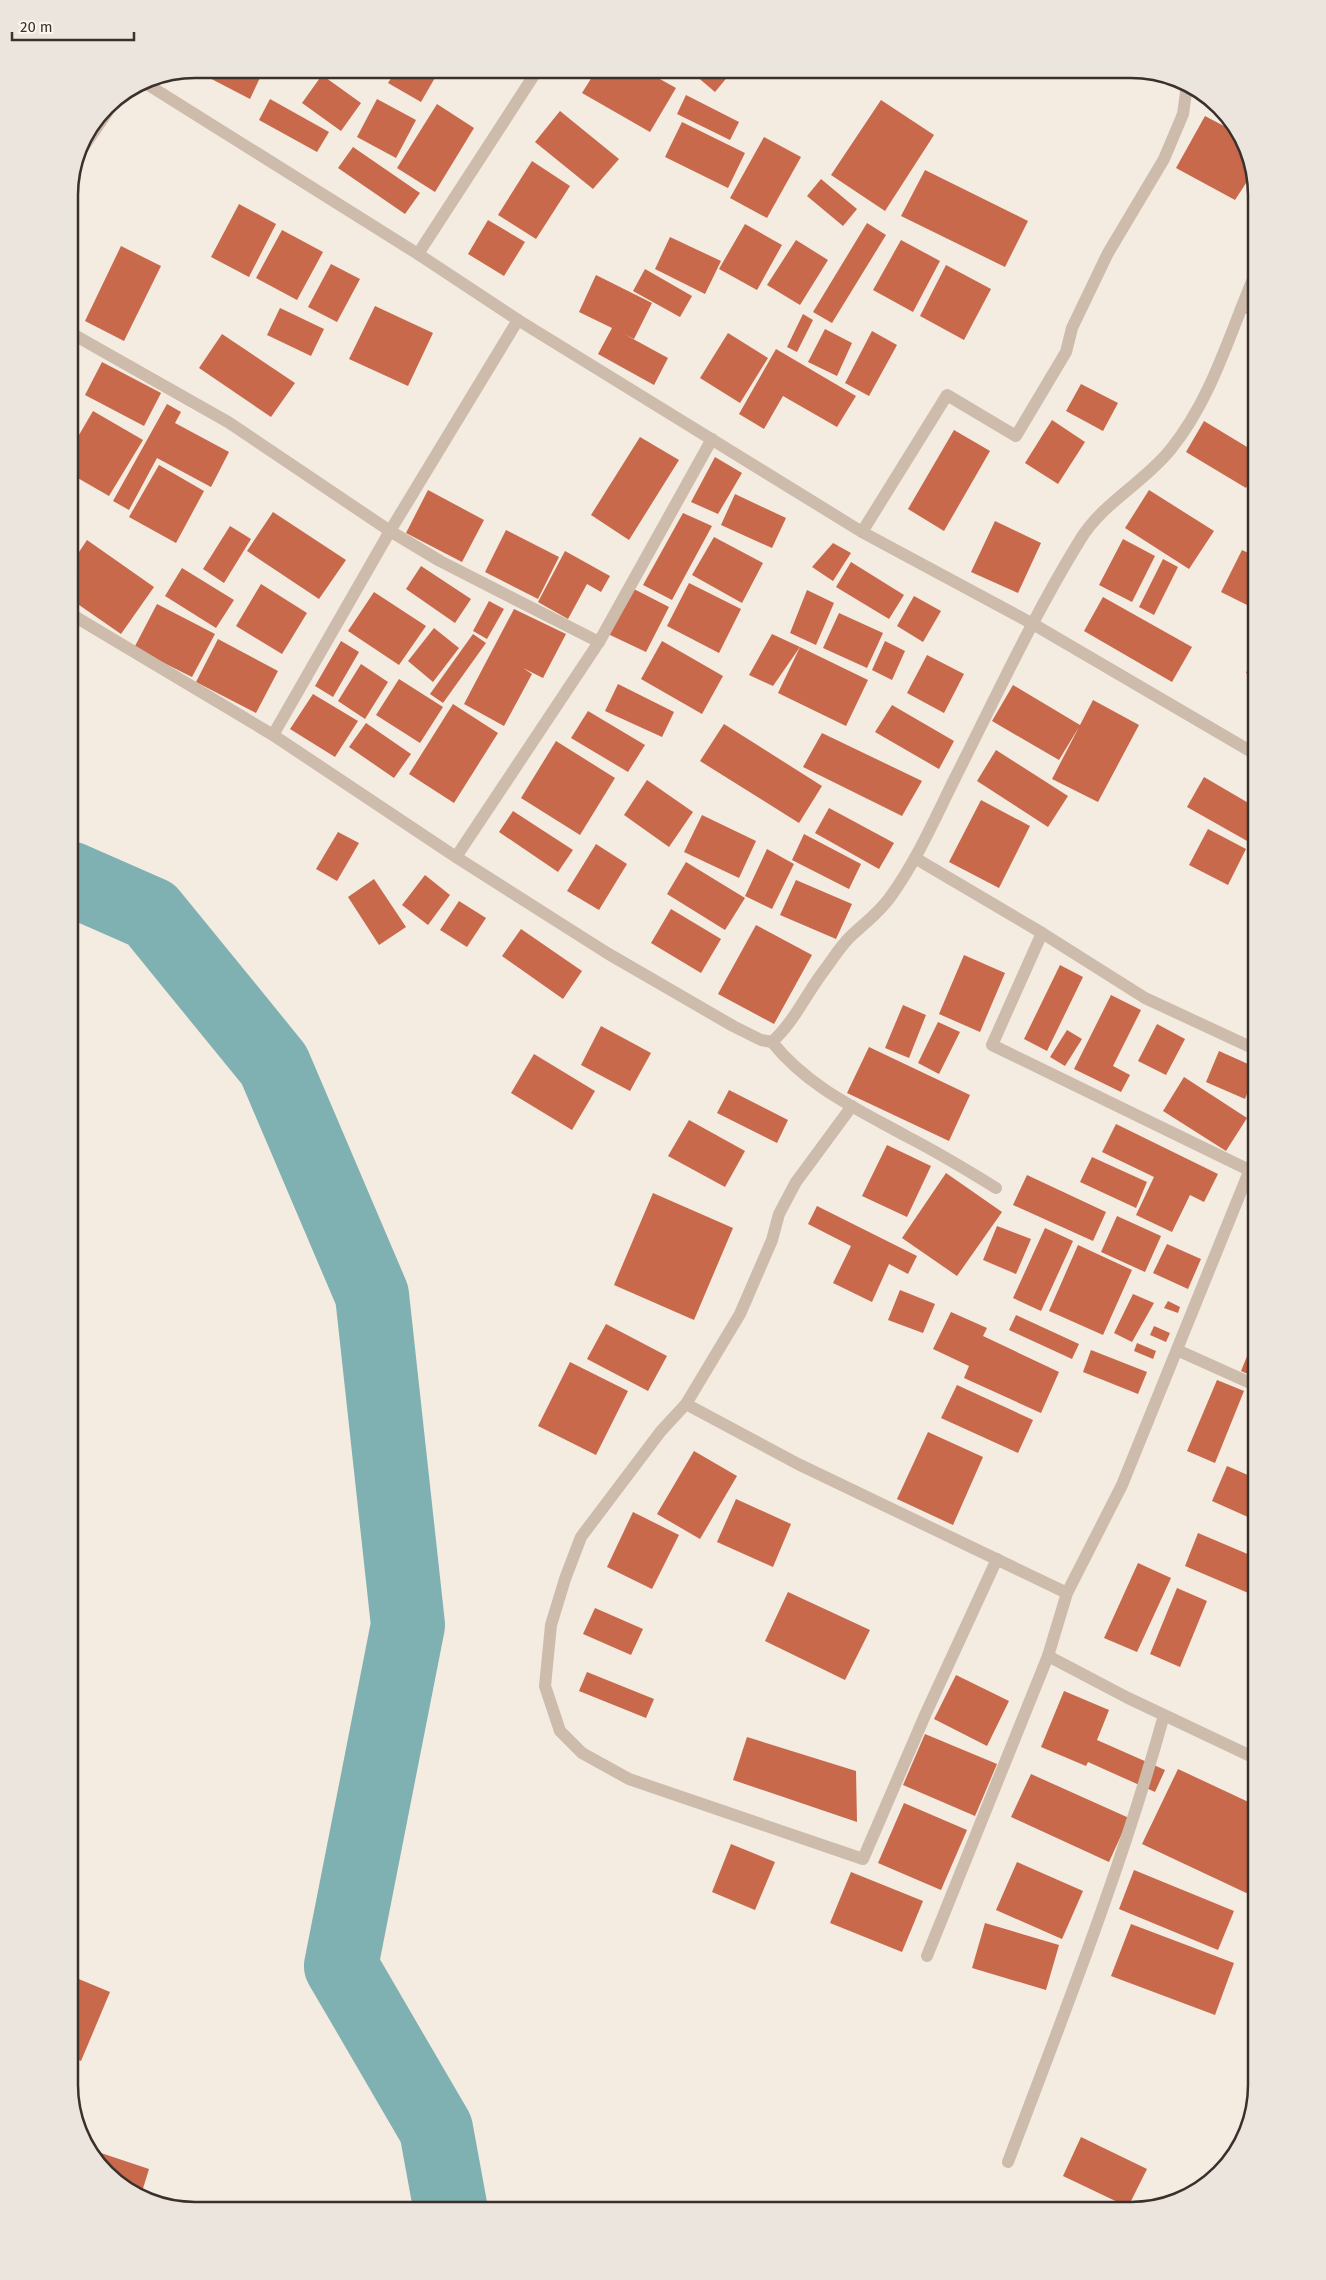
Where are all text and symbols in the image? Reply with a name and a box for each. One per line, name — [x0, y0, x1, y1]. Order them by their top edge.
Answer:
scale bar — [12, 10, 135, 42]
text: 20 m — [20, 18, 53, 36]

